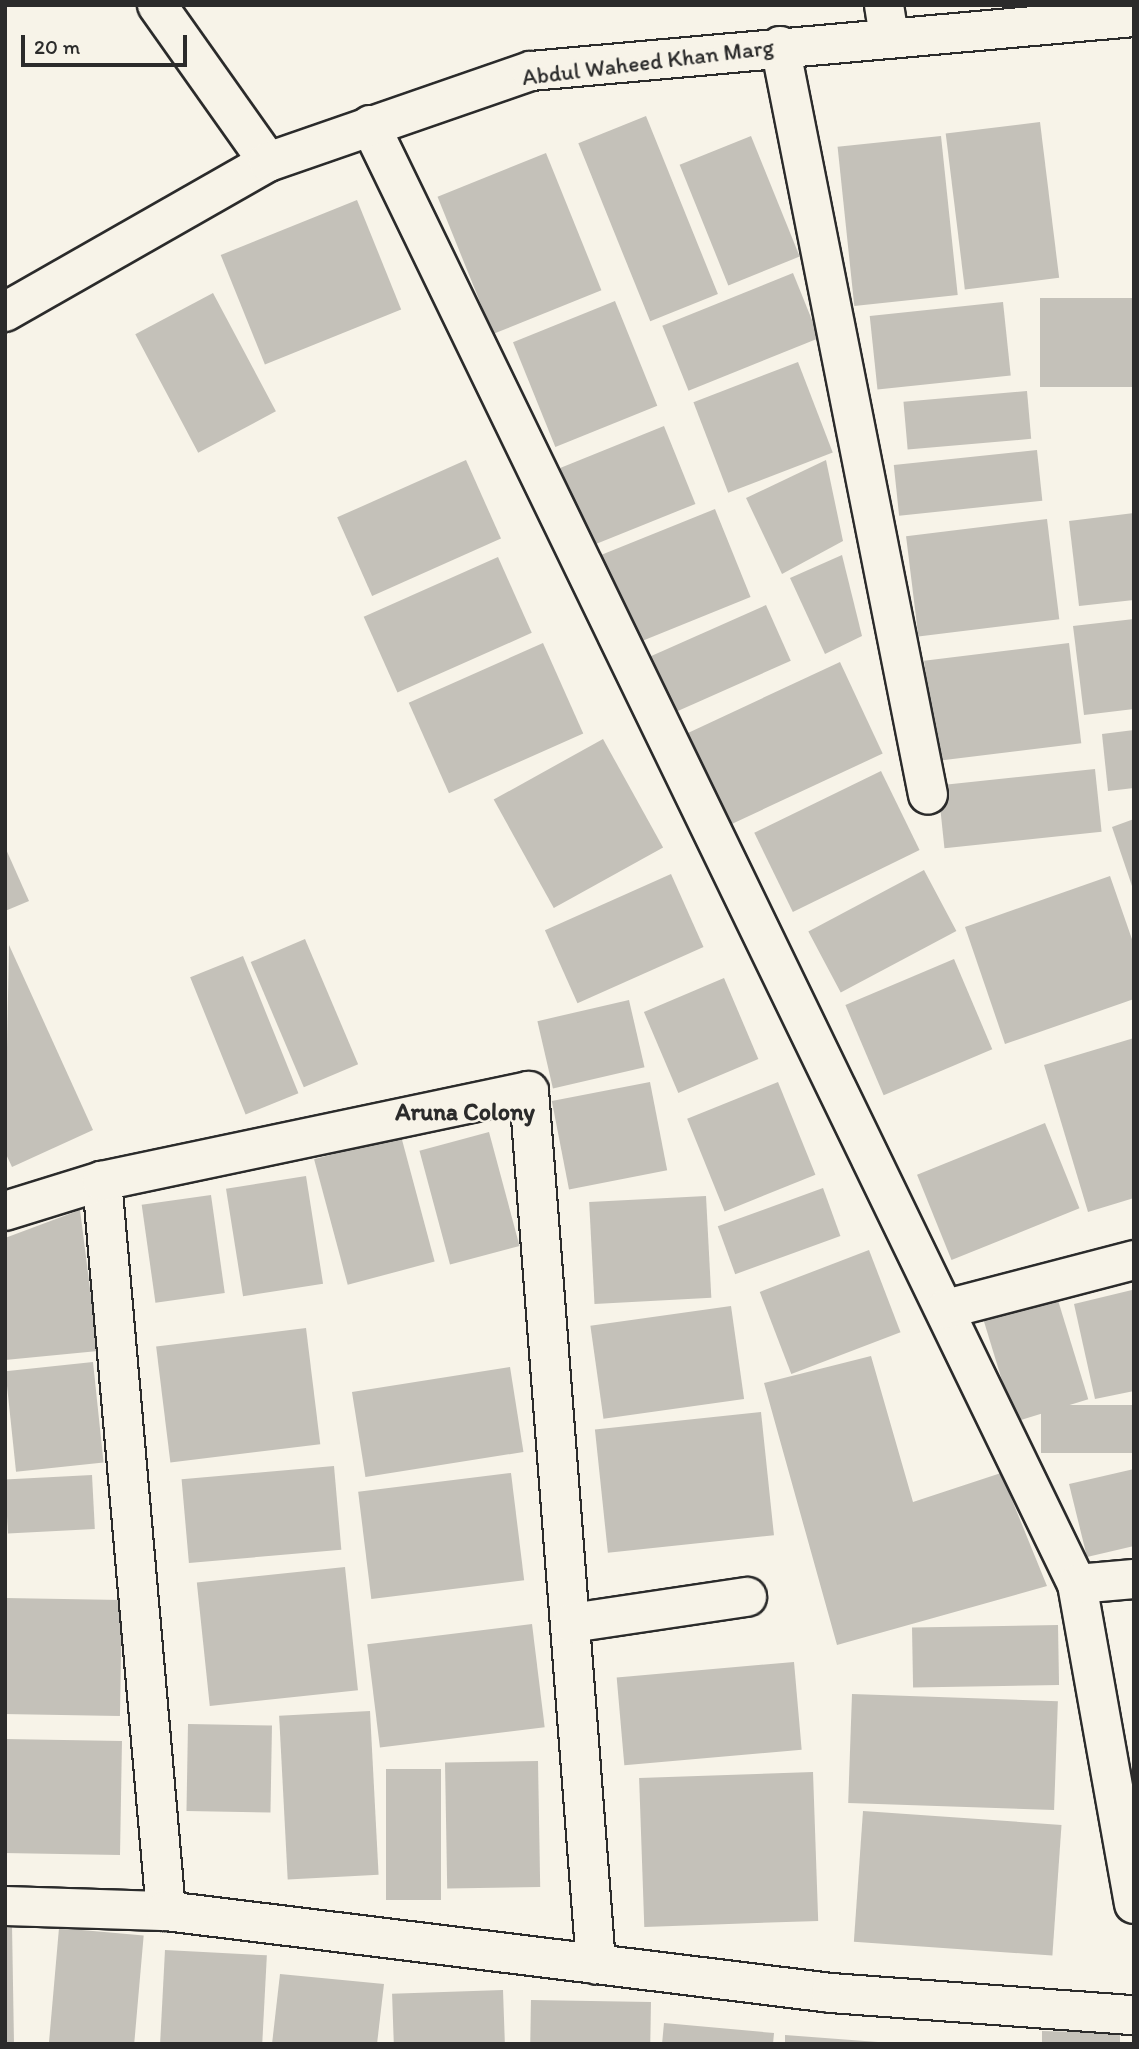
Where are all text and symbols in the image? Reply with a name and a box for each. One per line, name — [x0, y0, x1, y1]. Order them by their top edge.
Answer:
scale bar — [24, 21, 191, 65]
street label: Abdul Waheed Khan Marg — [521, 33, 775, 91]
text: 20 m — [34, 34, 80, 59]
district label: Aruna Colony — [395, 1098, 535, 1126]

